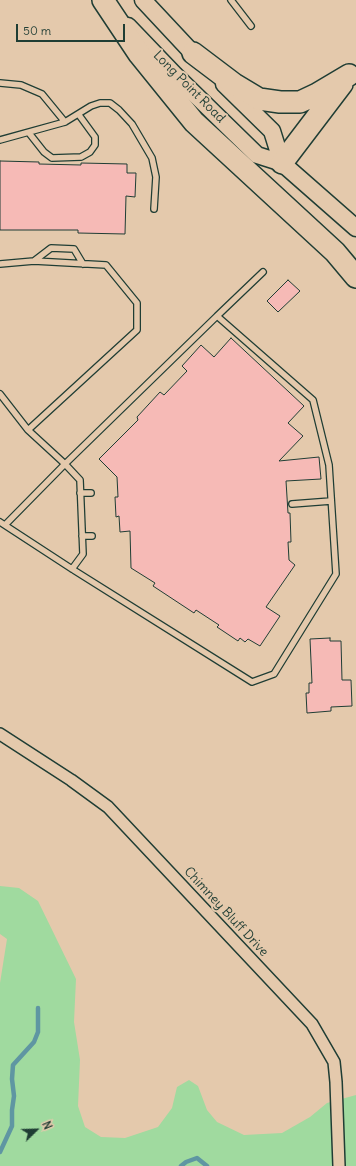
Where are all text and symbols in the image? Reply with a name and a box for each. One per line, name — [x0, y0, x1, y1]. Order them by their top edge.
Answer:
scale bar — [18, 16, 127, 42]
text: 50 m — [23, 23, 51, 38]
street label: Long Point Road — [150, 48, 228, 126]
street label: Chimney Bluff Drive — [180, 864, 272, 960]
north arrow — [16, 1110, 56, 1150]
text: N — [39, 1119, 55, 1132]

